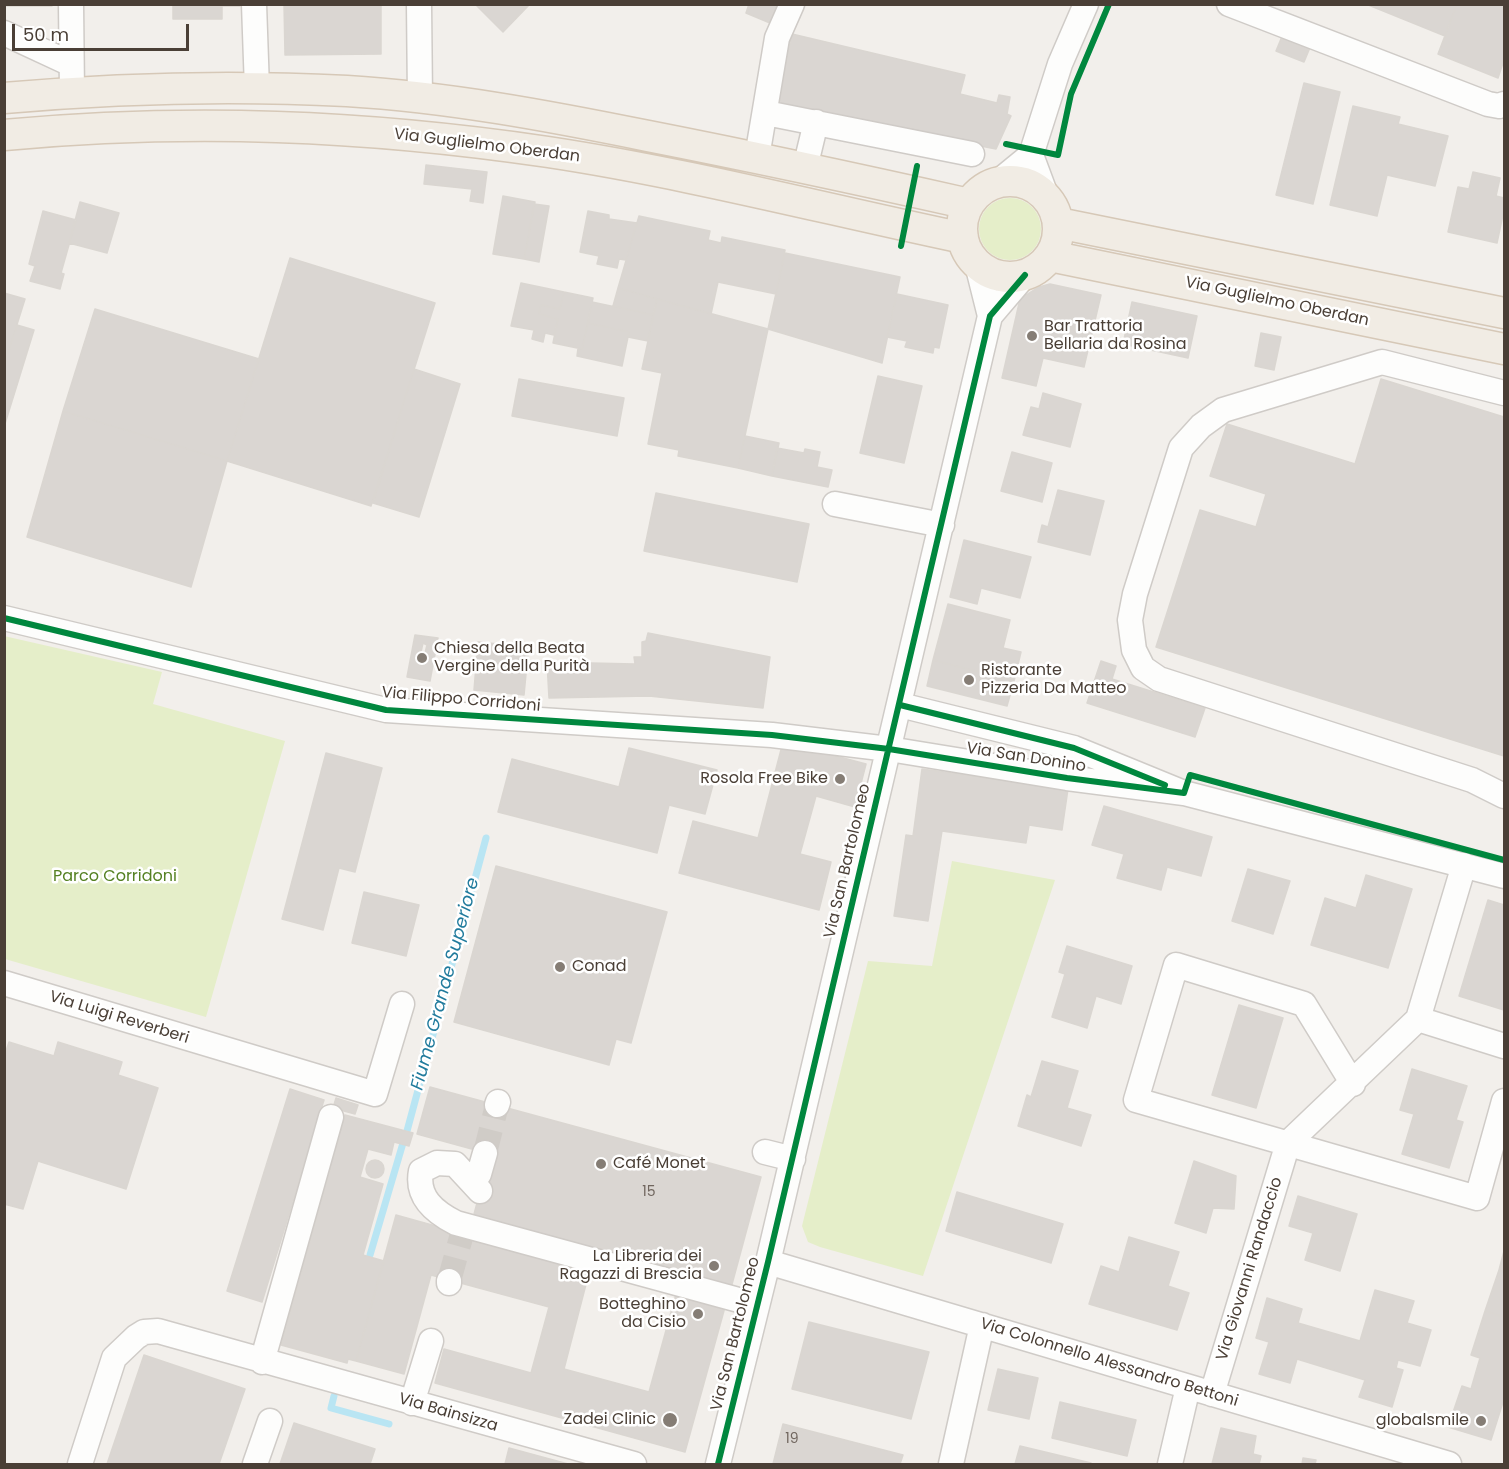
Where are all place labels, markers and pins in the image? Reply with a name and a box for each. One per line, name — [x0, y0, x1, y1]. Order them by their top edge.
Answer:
place label: Bar Trattoria Bellaria da Rosina — [1044, 317, 1187, 355]
marker: Bar Trattoria Bellaria da Rosina — [1025, 329, 1039, 343]
place label: Chiesa della Beata Vergine della Purità — [434, 639, 590, 677]
marker: Chiesa della Beata Vergine della Purità — [415, 651, 429, 665]
place label: Ristorante Pizzeria Da Matteo — [981, 661, 1126, 699]
marker: Ristorante Pizzeria Da Matteo — [962, 673, 976, 687]
place label: Rosola Free Bike — [700, 769, 828, 789]
marker: Rosola Free Bike — [833, 772, 847, 786]
place label: Conad — [572, 957, 626, 977]
marker: Conad — [553, 960, 567, 974]
place label: Café Monet — [613, 1154, 706, 1174]
marker: Café Monet — [594, 1157, 608, 1171]
place label: La Libreria dei Ragazzi di Brescia — [560, 1247, 702, 1285]
marker: La Libreria dei Ragazzi di Brescia — [707, 1259, 721, 1273]
place label: Botteghino da Cisio — [599, 1295, 686, 1333]
marker: Botteghino da Cisio — [691, 1307, 705, 1321]
place label: Zadei Clinic — [563, 1410, 656, 1430]
marker: Zadei Clinic — [661, 1411, 679, 1429]
place label: globalsmile — [1376, 1411, 1469, 1431]
marker: globalsmile — [1474, 1414, 1488, 1428]

